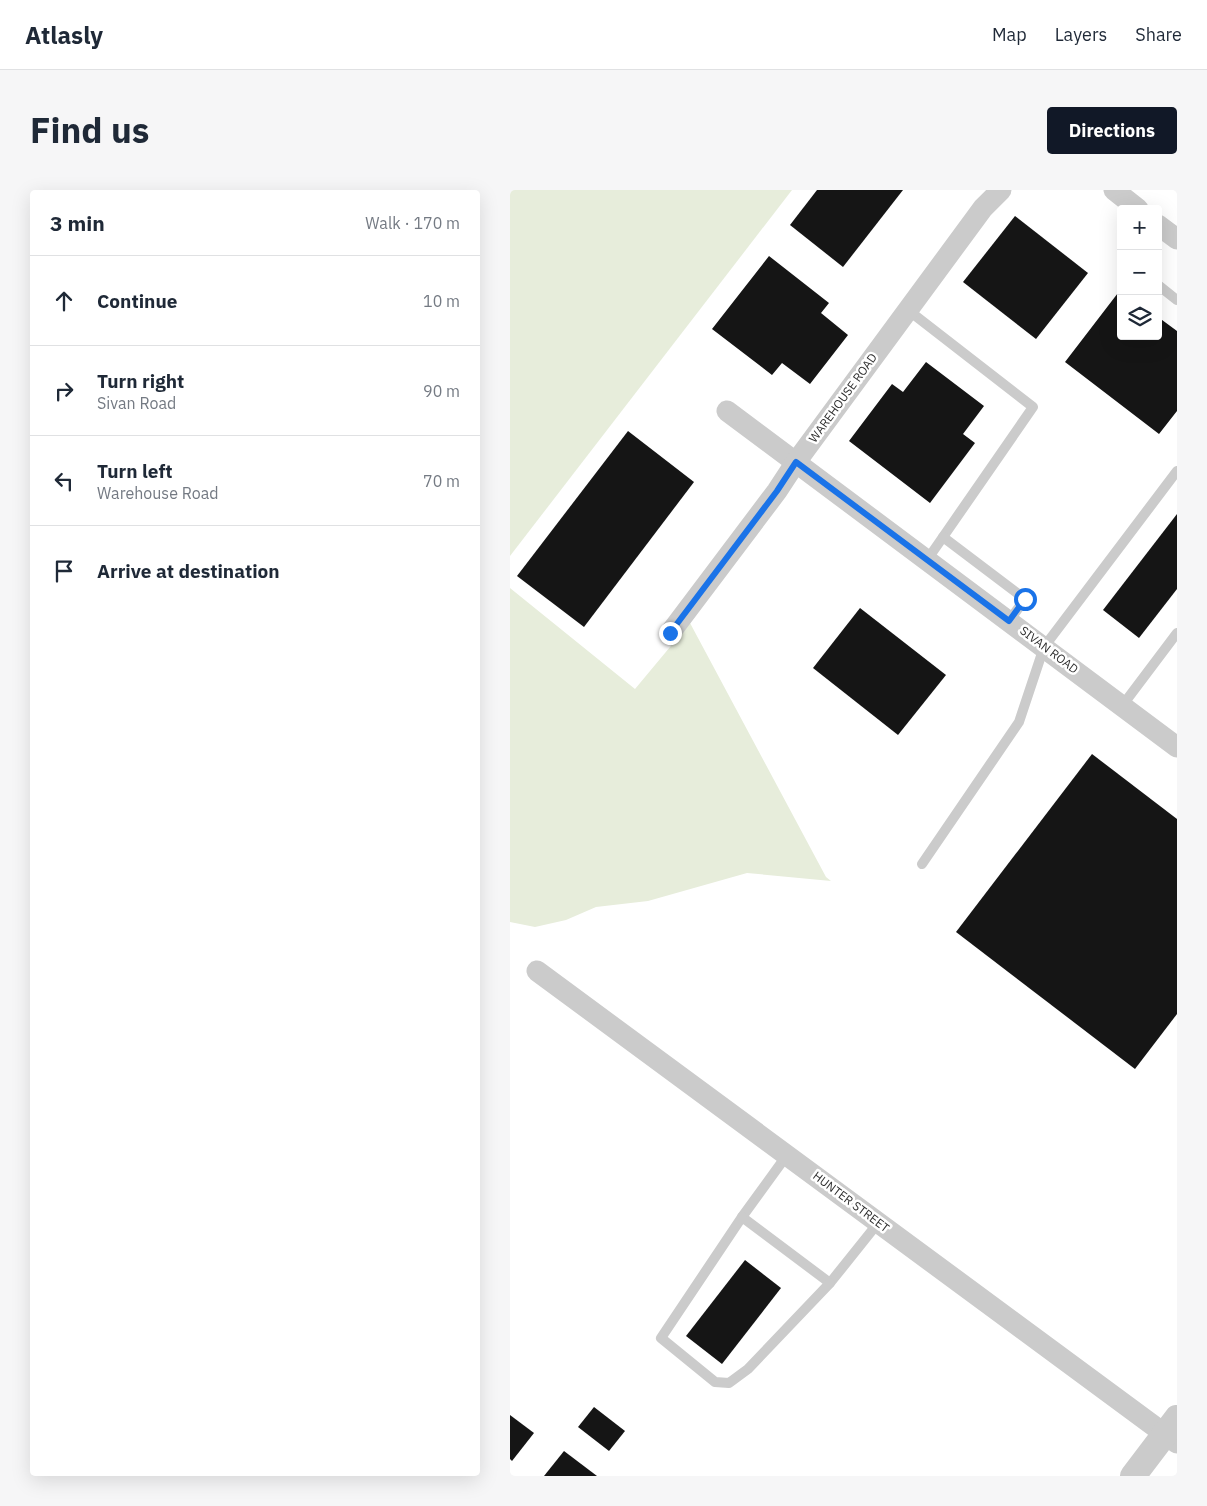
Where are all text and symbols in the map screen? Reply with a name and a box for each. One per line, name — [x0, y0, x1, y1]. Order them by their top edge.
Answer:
text: Atlasly — [25, 19, 103, 51]
text: Map — [992, 23, 1027, 46]
text: Layers — [1055, 23, 1107, 46]
text: Share — [1135, 23, 1182, 46]
text: Find us — [30, 107, 149, 153]
button: Directions — [1047, 107, 1177, 154]
map controls — [1117, 205, 1162, 340]
button: + — [1117, 205, 1162, 250]
text: 3 min — [50, 209, 105, 237]
text: Walk · 170 m — [365, 213, 460, 233]
button: − — [1117, 250, 1162, 295]
icon: ahead — [50, 287, 78, 315]
text: Continue — [97, 289, 177, 313]
text: 10 m — [423, 291, 460, 311]
button: layers — [1117, 295, 1162, 340]
street label: WAREHOUSE ROAD — [805, 350, 880, 445]
text: Turn right — [97, 369, 184, 393]
icon: right — [50, 377, 78, 405]
text: 90 m — [423, 381, 460, 401]
text: Sivan Road — [97, 393, 176, 413]
text: Turn left — [97, 459, 173, 483]
icon: left — [50, 467, 78, 495]
text: 70 m — [423, 471, 460, 491]
text: Warehouse Road — [97, 483, 219, 503]
icon: arrive — [50, 557, 78, 585]
text: Arrive at destination — [97, 559, 280, 583]
route start — [1014, 588, 1037, 611]
route end — [659, 622, 682, 645]
street label: SIVAN ROAD — [1017, 623, 1081, 676]
street label: HUNTER STREET — [810, 1168, 893, 1235]

